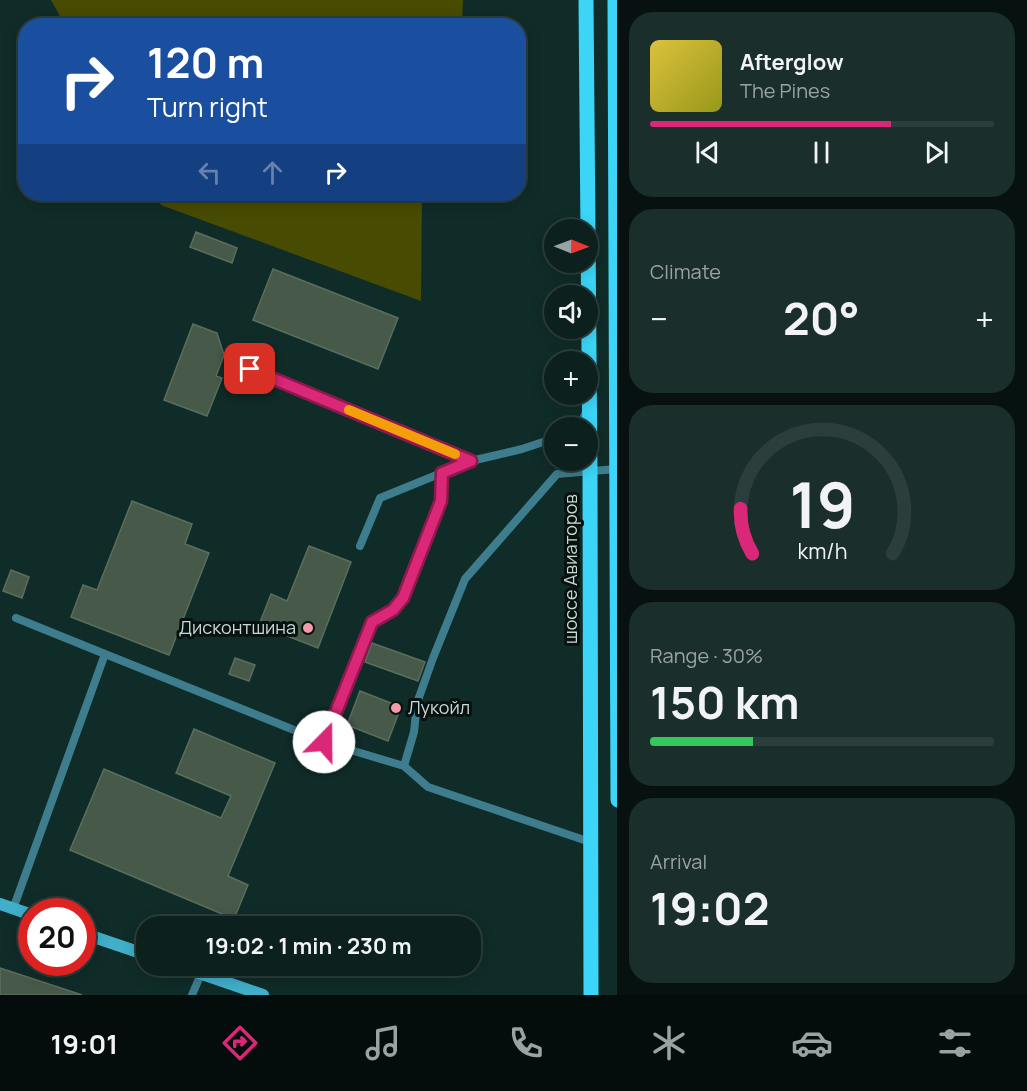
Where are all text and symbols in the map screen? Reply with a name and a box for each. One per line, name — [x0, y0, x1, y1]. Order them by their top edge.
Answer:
text: 120 m — [147, 33, 264, 91]
icon: right — [48, 42, 126, 120]
text: Afterglow — [740, 47, 844, 77]
text: The Pines — [740, 77, 830, 104]
text: Turn right — [147, 88, 268, 125]
icon: previous — [691, 136, 724, 169]
icon: pause — [805, 136, 838, 169]
icon: next — [920, 136, 953, 169]
icon: left — [193, 156, 226, 189]
icon: ahead — [256, 156, 289, 189]
icon: right — [319, 156, 352, 189]
north arrow — [544, 219, 598, 273]
map controls — [544, 219, 598, 471]
text: Climate — [650, 258, 721, 285]
button: sound — [544, 285, 598, 339]
text: 20° — [783, 287, 860, 349]
text: − — [650, 296, 668, 341]
text: + — [975, 296, 994, 341]
pin — [224, 343, 275, 394]
button: + — [544, 351, 598, 405]
icon: arrive — [233, 352, 266, 385]
button: − — [544, 417, 598, 471]
text: 19 — [789, 462, 855, 548]
street label: шоссе Авиаторов — [558, 494, 582, 644]
text: km/h — [797, 537, 847, 566]
place label: Дисконтшина — [179, 615, 296, 639]
marker: Дисконтшина — [301, 621, 315, 635]
text: Range · 30% — [650, 642, 763, 669]
text: 150 km — [650, 671, 799, 733]
place label: Лукойл — [408, 695, 470, 719]
marker: Лукойл — [389, 701, 403, 715]
position arrow — [292, 710, 356, 774]
text: Arrival — [650, 848, 707, 875]
text: 19:02 — [650, 877, 770, 939]
speed limit sign: 20 — [18, 898, 96, 976]
text: 19:02 · 1 min · 230 m — [205, 931, 412, 961]
icon: directions — [219, 1022, 261, 1064]
icon: music — [362, 1022, 404, 1064]
icon: phone — [505, 1022, 547, 1064]
icon: climate — [648, 1022, 690, 1064]
icon: car — [791, 1022, 833, 1064]
icon: filters — [934, 1022, 976, 1064]
text: 19:01 — [51, 1025, 118, 1062]

